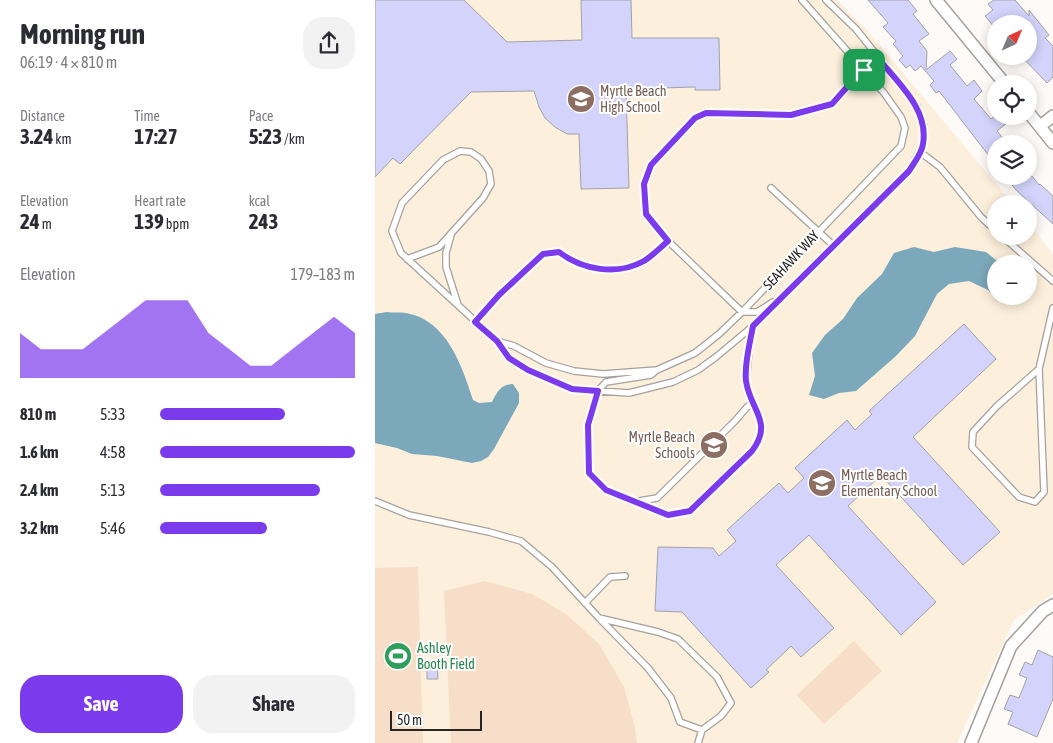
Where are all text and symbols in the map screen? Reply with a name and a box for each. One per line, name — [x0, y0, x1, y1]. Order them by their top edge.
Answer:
north arrow — [987, 15, 1037, 65]
map controls — [987, 15, 1037, 305]
button: share — [303, 17, 355, 69]
text: Morning run — [20, 18, 145, 50]
pin — [843, 49, 885, 91]
text: 06:19 · 4 × 810 m — [20, 53, 117, 71]
icon: arrive — [850, 56, 878, 84]
button: locate — [987, 75, 1037, 125]
place label: Myrtle Beach High School — [600, 83, 667, 115]
school or university icon: Myrtle Beach High School — [566, 84, 596, 114]
text: Distance — [20, 108, 65, 124]
text: Time — [134, 108, 160, 124]
text: Pace — [249, 108, 273, 124]
text: 3.24 — [20, 124, 53, 148]
text: 17:27 — [134, 124, 178, 148]
text: 5:23 — [249, 124, 282, 148]
text: km — [53, 131, 72, 147]
text: /km — [282, 131, 305, 147]
button: layers — [987, 135, 1037, 185]
text: Elevation — [20, 193, 69, 209]
text: Heart rate — [134, 193, 186, 209]
text: kcal — [249, 193, 270, 209]
button: + — [987, 195, 1037, 245]
text: 24 — [20, 209, 40, 233]
text: 139 — [134, 209, 164, 233]
text: 243 — [249, 209, 278, 233]
text: m — [40, 216, 52, 232]
text: bpm — [164, 216, 189, 232]
street label: SEAHAWK WAY — [760, 227, 823, 293]
button: − — [987, 255, 1037, 305]
text: Elevation — [20, 265, 75, 283]
text: 179–183 m — [291, 265, 355, 283]
text: 810 m — [20, 405, 56, 423]
text: 5:33 — [100, 405, 125, 423]
place label: Myrtle Beach Schools — [629, 429, 695, 461]
school or university icon: Myrtle Beach Schools — [699, 430, 729, 460]
text: 1.6 km — [20, 443, 59, 461]
text: 4:58 — [100, 443, 125, 461]
place label: Myrtle Beach Elementary School — [841, 467, 937, 499]
school or university icon: Myrtle Beach Elementary School — [807, 468, 837, 498]
text: 2.4 km — [20, 481, 59, 499]
text: 5:13 — [100, 481, 125, 499]
text: 3.2 km — [20, 519, 59, 537]
text: 5:46 — [100, 519, 125, 537]
place label: Ashley Booth Field — [417, 640, 475, 672]
sports icon: Ashley Booth Field — [383, 641, 413, 671]
button: Save — [20, 675, 183, 733]
button: Share — [193, 675, 355, 733]
scale bar — [390, 708, 483, 731]
text: 50 m — [397, 712, 422, 728]

